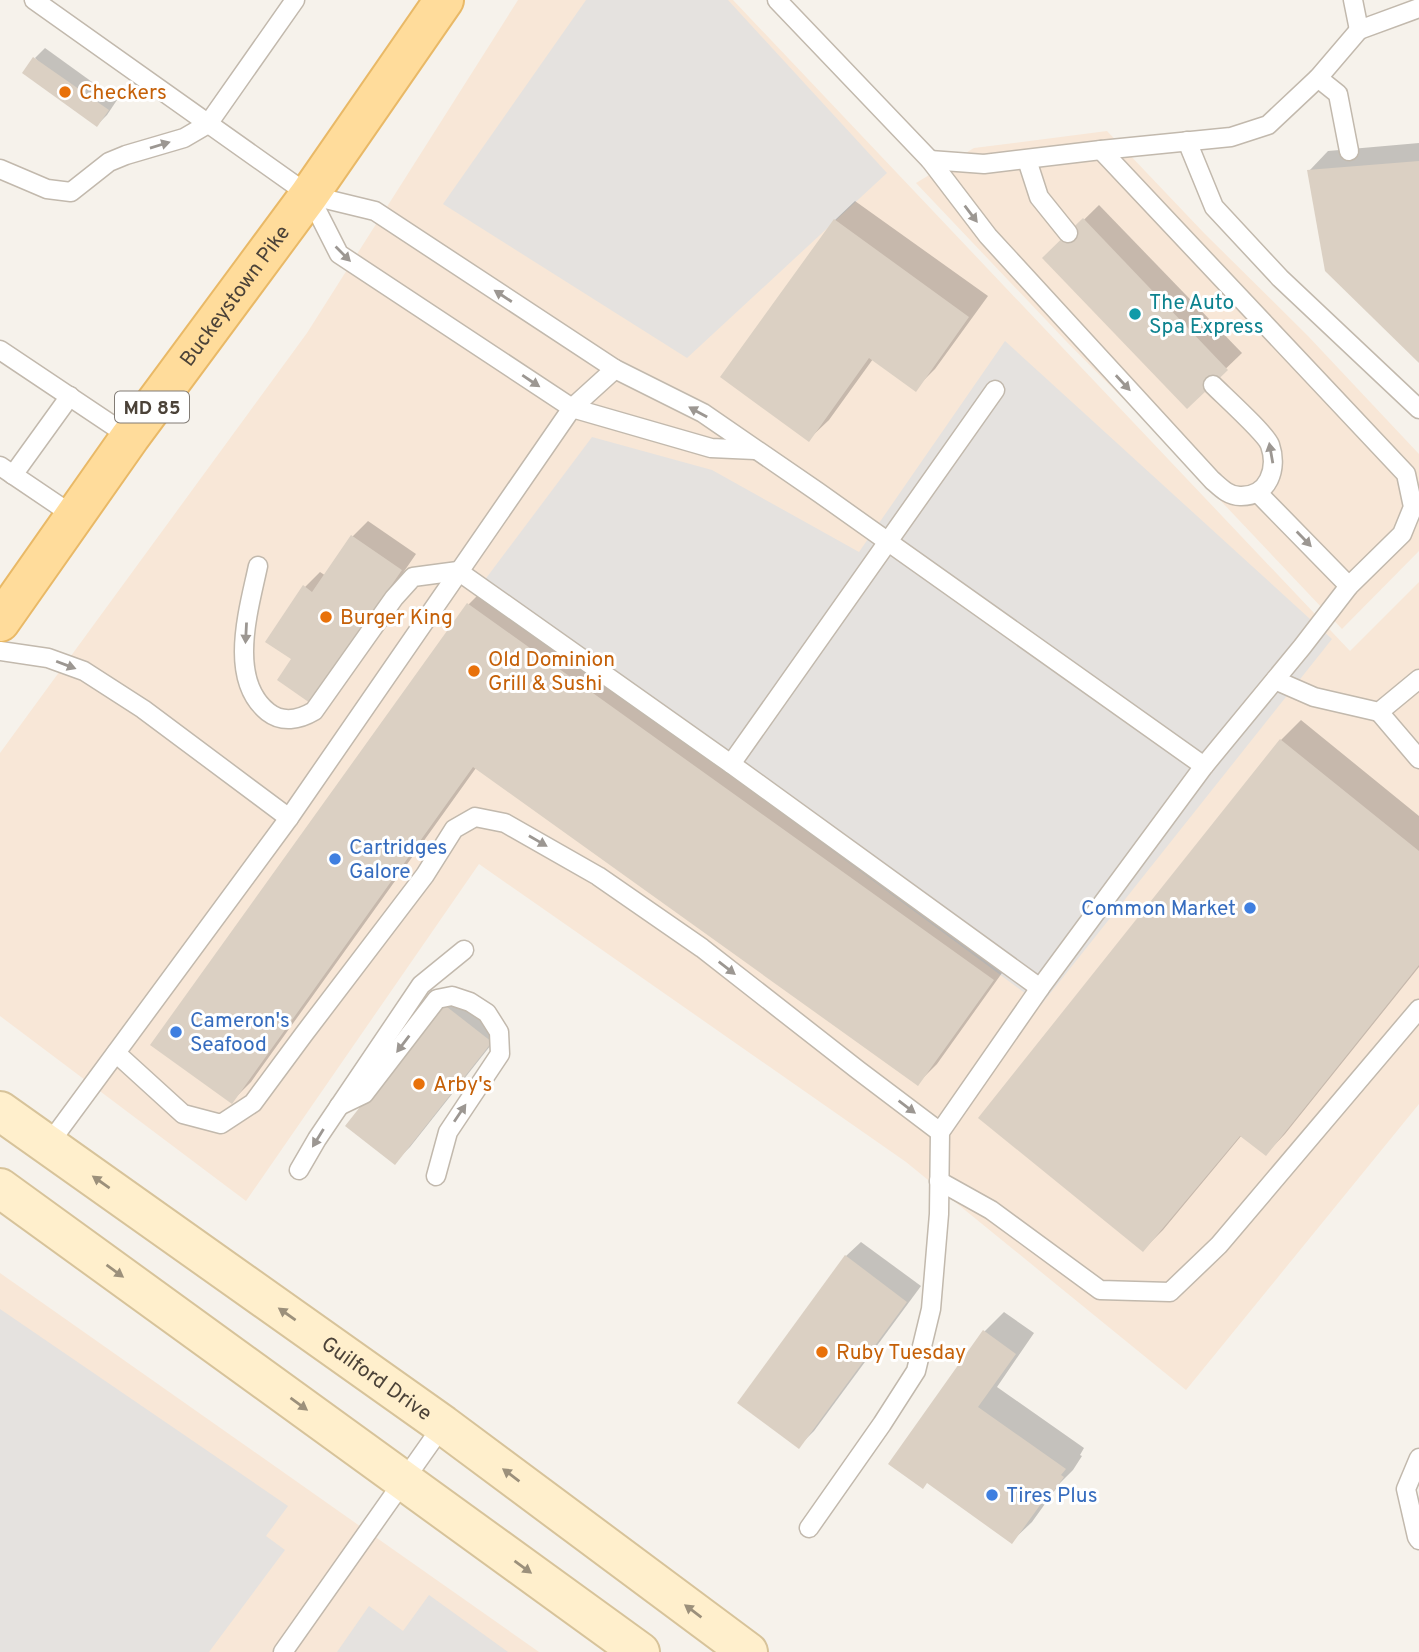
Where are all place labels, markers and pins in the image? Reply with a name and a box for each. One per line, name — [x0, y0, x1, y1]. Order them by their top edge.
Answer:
place label: Checkers — [79, 80, 167, 107]
marker: Checkers — [57, 84, 73, 100]
place label: The Auto Spa Express — [1149, 290, 1264, 341]
marker: The Auto Spa Express — [1127, 306, 1143, 322]
place label: Burger King — [340, 605, 453, 632]
marker: Burger King — [318, 609, 334, 625]
place label: Old Dominion Grill & Sushi — [488, 647, 615, 698]
marker: Old Dominion Grill & Sushi — [466, 663, 482, 679]
place label: Cartridges Galore — [349, 835, 447, 886]
marker: Cartridges Galore — [327, 851, 343, 867]
place label: Common Market — [1081, 896, 1236, 923]
marker: Common Market — [1242, 900, 1258, 916]
place label: Cameron's Seafood — [190, 1008, 290, 1059]
marker: Cameron's Seafood — [168, 1024, 184, 1040]
place label: Arby's — [433, 1072, 492, 1099]
marker: Arby's — [411, 1076, 427, 1092]
place label: Ruby Tuesday — [836, 1340, 966, 1367]
marker: Ruby Tuesday — [814, 1344, 830, 1360]
place label: Tires Plus — [1006, 1483, 1098, 1510]
marker: Tires Plus — [984, 1487, 1000, 1503]

